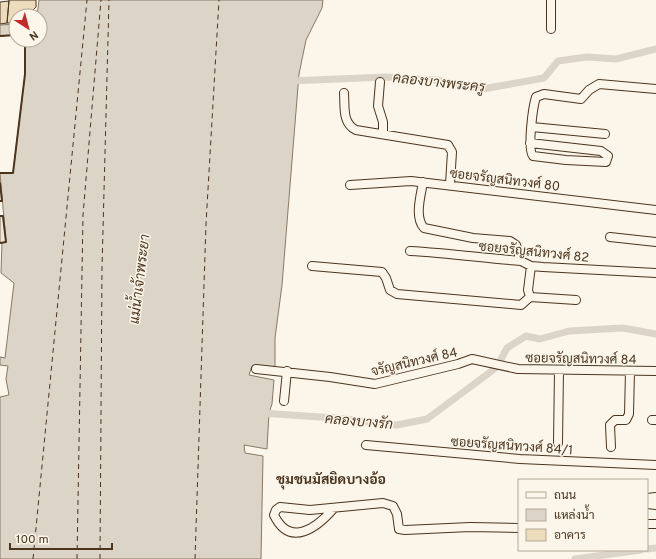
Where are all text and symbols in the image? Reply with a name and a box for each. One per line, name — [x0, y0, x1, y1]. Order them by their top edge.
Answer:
north arrow — [8, 8, 48, 48]
text: N — [26, 27, 41, 43]
water label: คลองบางพระครู — [392, 70, 487, 97]
street label: ซอยจรัญสนิทวงศ์ 80 — [449, 163, 561, 196]
water label: แม่น้ำเจ้าพระยา — [122, 232, 154, 325]
street label: ซอยจรัญสนิทวงศ์ 82 — [478, 236, 590, 267]
street label: จรัญสนิทวงศ์ 84 — [369, 342, 459, 381]
street label: ซอยจรัญสนิทวงศ์ 84 — [525, 348, 637, 369]
water label: คลองบางรัก — [324, 411, 394, 434]
street label: ซอยจรัญสนิทวงศ์ 84/1 — [450, 432, 574, 459]
district label: ชุมชนมัสยิดบางอ้อ — [276, 471, 386, 490]
legend — [518, 479, 648, 551]
text: ถนน — [554, 488, 577, 504]
text: แหล่งน้ำ — [554, 504, 594, 524]
scale bar — [10, 525, 112, 551]
text: อาคาร — [554, 528, 586, 544]
text: 100 m — [16, 532, 49, 548]

